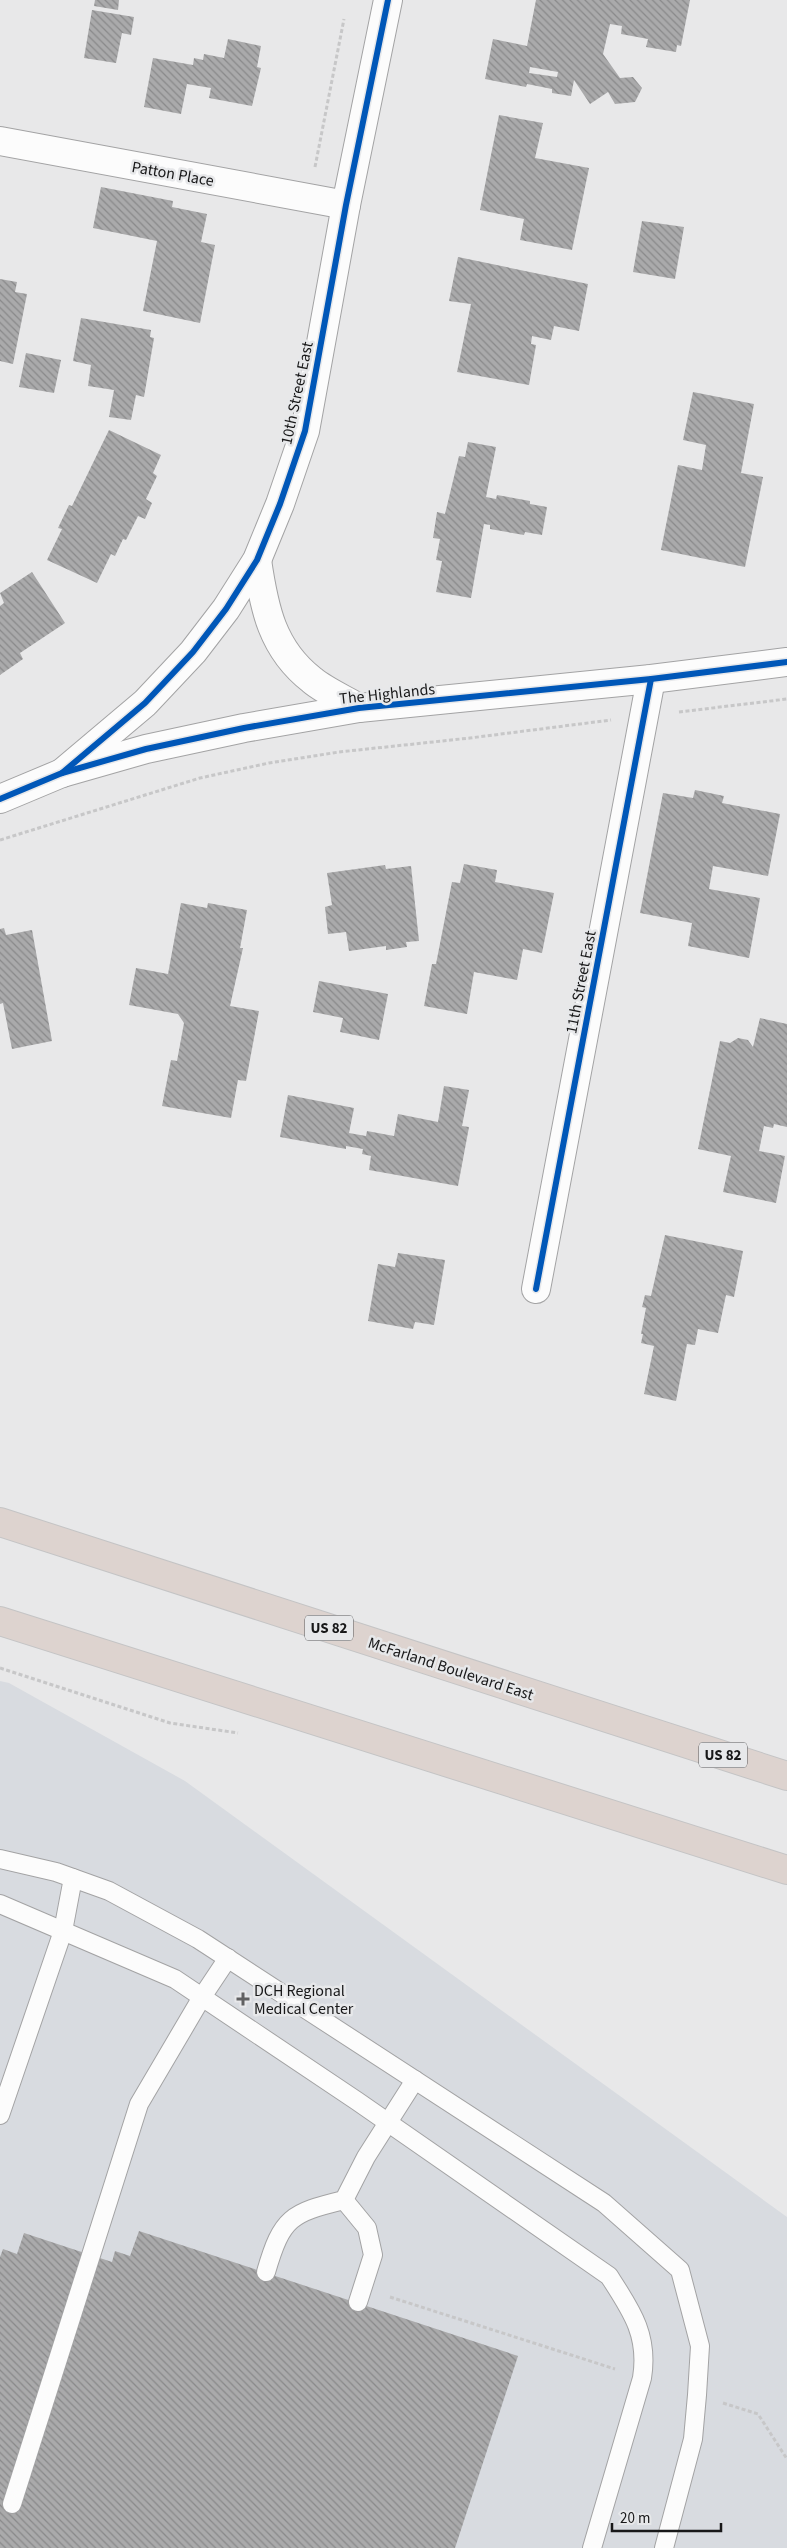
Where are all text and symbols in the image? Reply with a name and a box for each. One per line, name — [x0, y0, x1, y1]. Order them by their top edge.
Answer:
street label: Patton Place — [130, 156, 216, 192]
street label: 10th Street East — [275, 339, 319, 447]
street label: The Highlands — [338, 678, 436, 710]
street label: 11th Street East — [560, 928, 602, 1036]
road number: US 82 — [305, 1616, 353, 1640]
street label: McFarland Boulevard East — [365, 1632, 537, 1706]
road number: US 82 — [699, 1742, 747, 1768]
place label: DCH Regional Medical Center — [254, 1980, 354, 2020]
marker: DCH Regional Medical Center — [236, 1992, 250, 2006]
scale bar — [612, 2500, 721, 2532]
text: 20 m — [620, 2508, 650, 2529]

